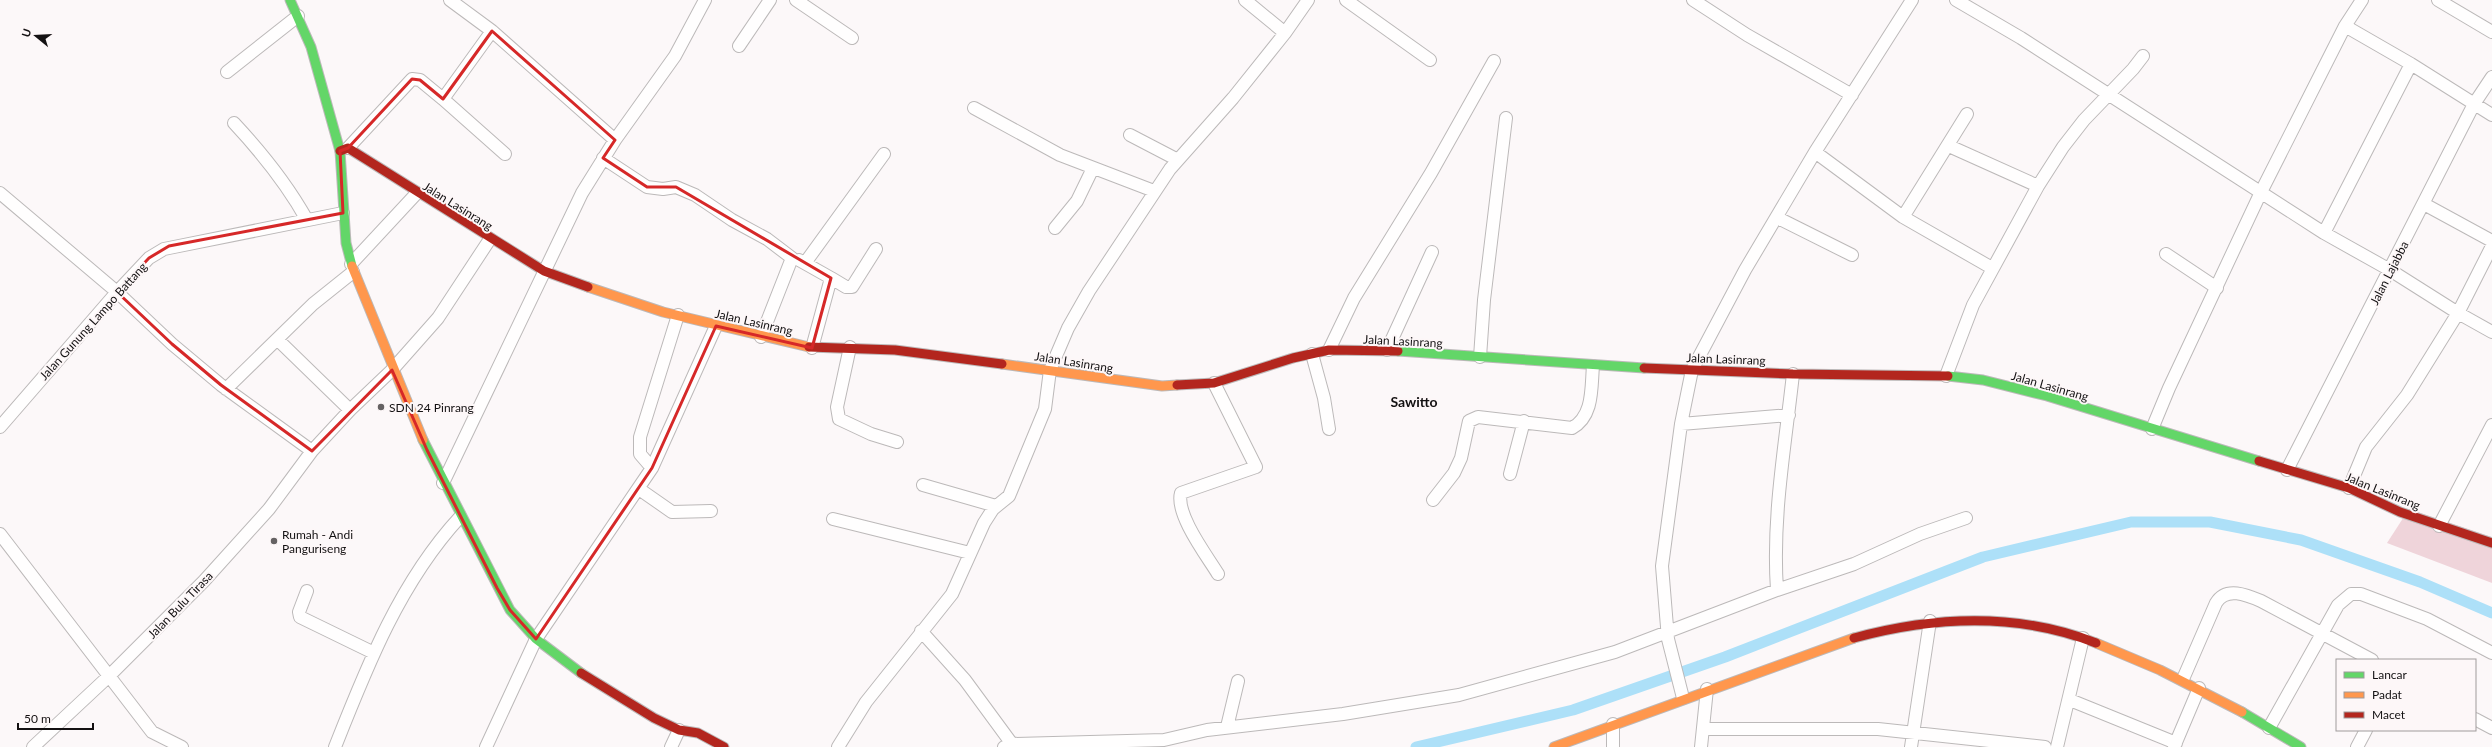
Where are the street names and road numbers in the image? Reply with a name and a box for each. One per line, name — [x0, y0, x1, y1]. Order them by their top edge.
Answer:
street label: Jalan Lasinrang — [420, 179, 496, 233]
street label: Jalan Lajabba — [2366, 238, 2412, 307]
street label: Jalan Gunung Lampo Battang — [36, 259, 150, 383]
street label: Jalan Lasinrang — [714, 306, 794, 338]
street label: Jalan Lasinrang — [1363, 331, 1443, 351]
street label: Jalan Lasinrang — [1034, 348, 1114, 376]
street label: Jalan Lasinrang — [1686, 350, 1766, 368]
street label: Jalan Lasinrang — [2010, 368, 2090, 404]
street label: Jalan Lasinrang — [2343, 469, 2423, 513]
street label: Jalan Bulu Tirasa — [144, 568, 216, 642]

